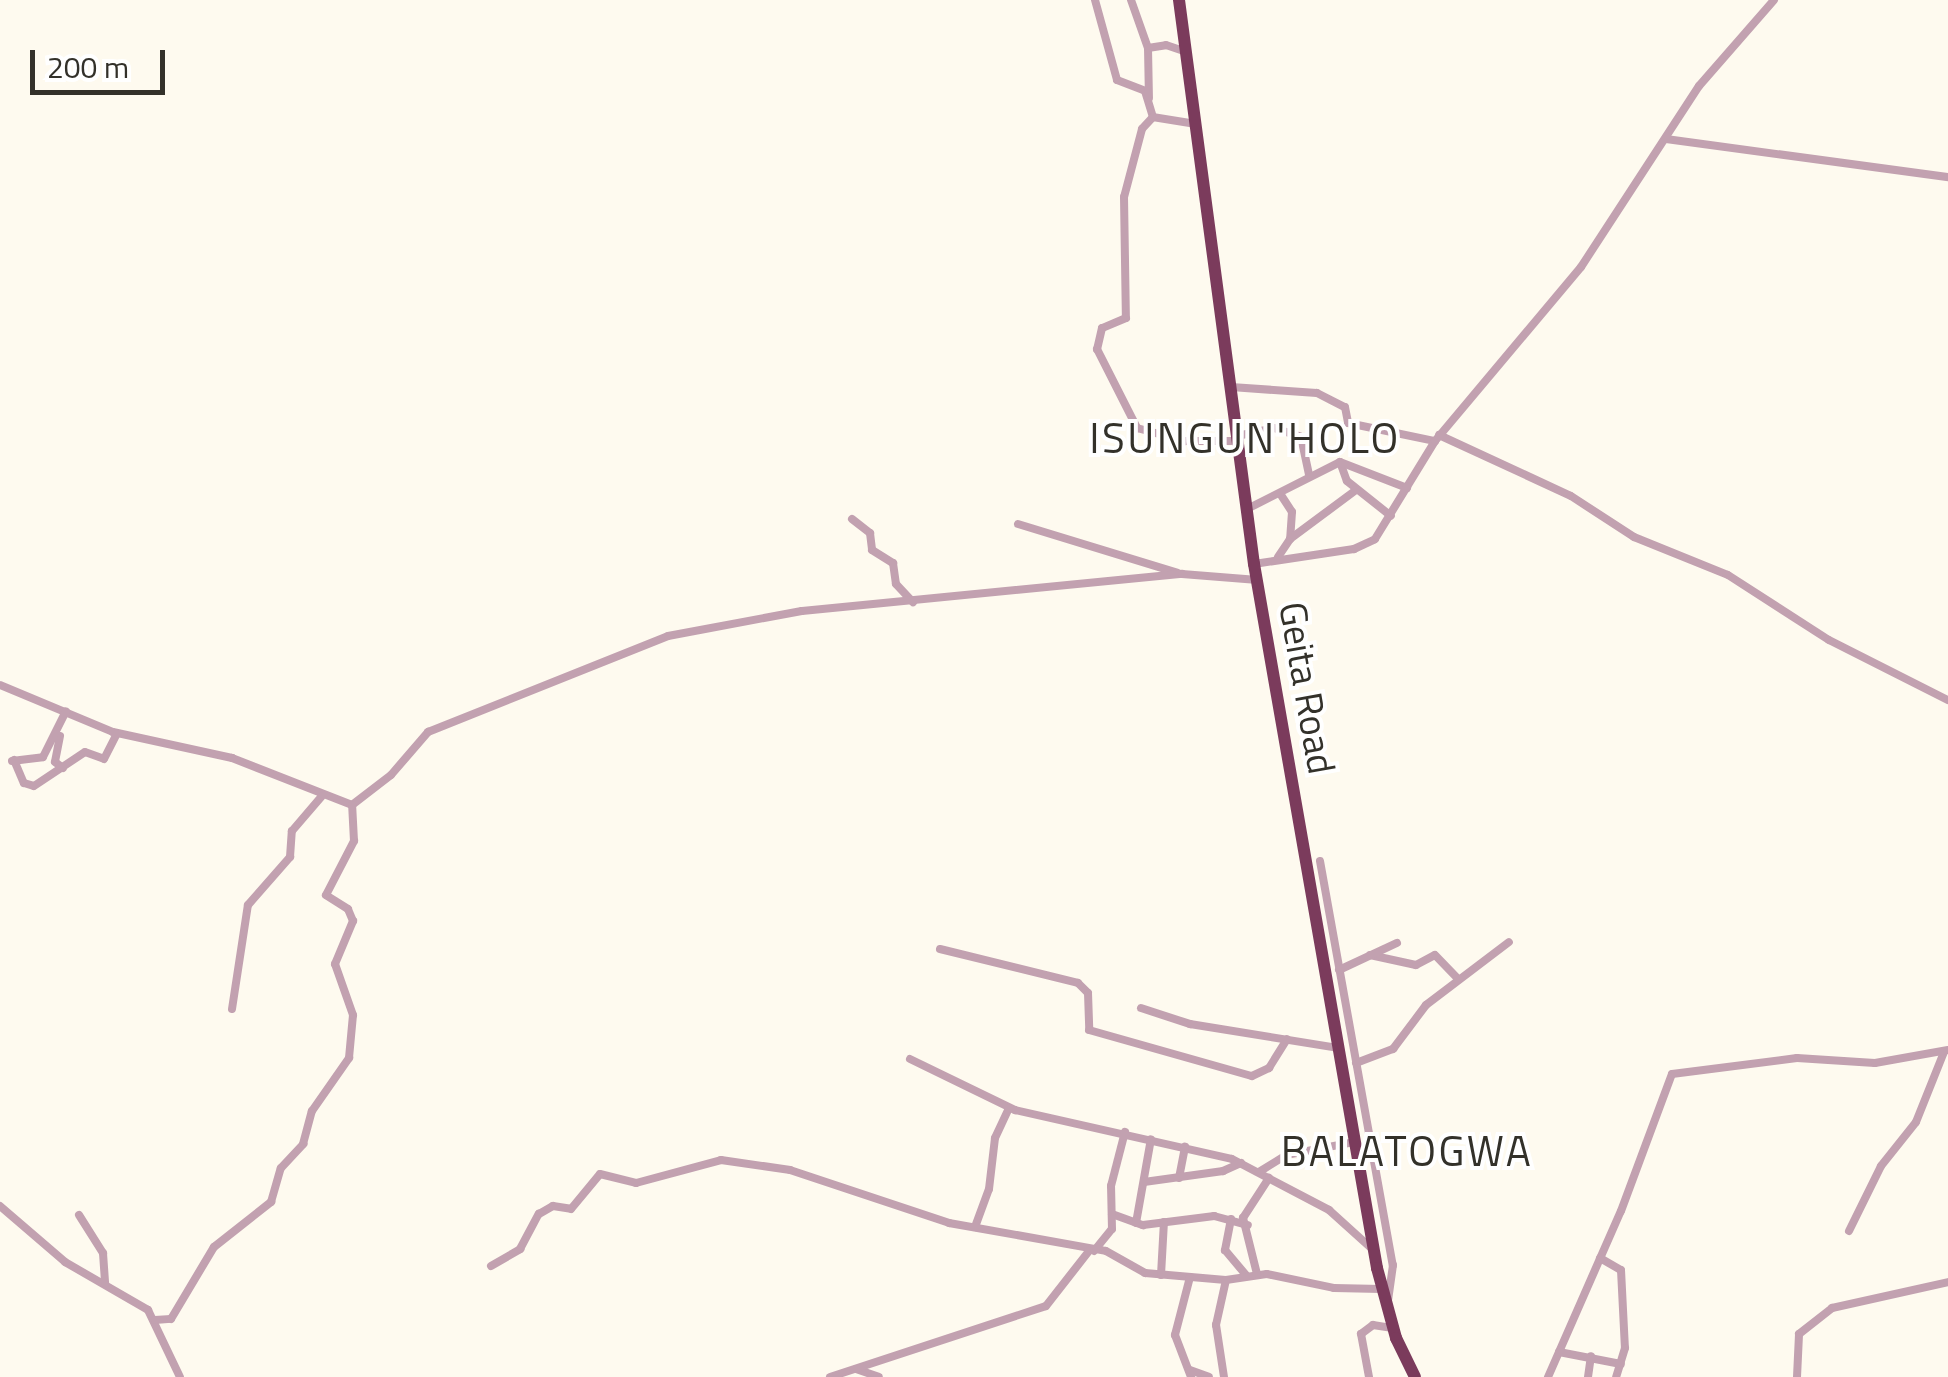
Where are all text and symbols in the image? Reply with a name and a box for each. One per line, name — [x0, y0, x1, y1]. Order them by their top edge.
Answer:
scale bar — [35, 30, 170, 92]
text: 200 m — [47, 44, 129, 90]
district label: ISUNGUN'HOLO — [1089, 412, 1401, 462]
street label: Geita Road — [1269, 598, 1345, 778]
district label: BALATOGWA — [1281, 1125, 1533, 1175]

